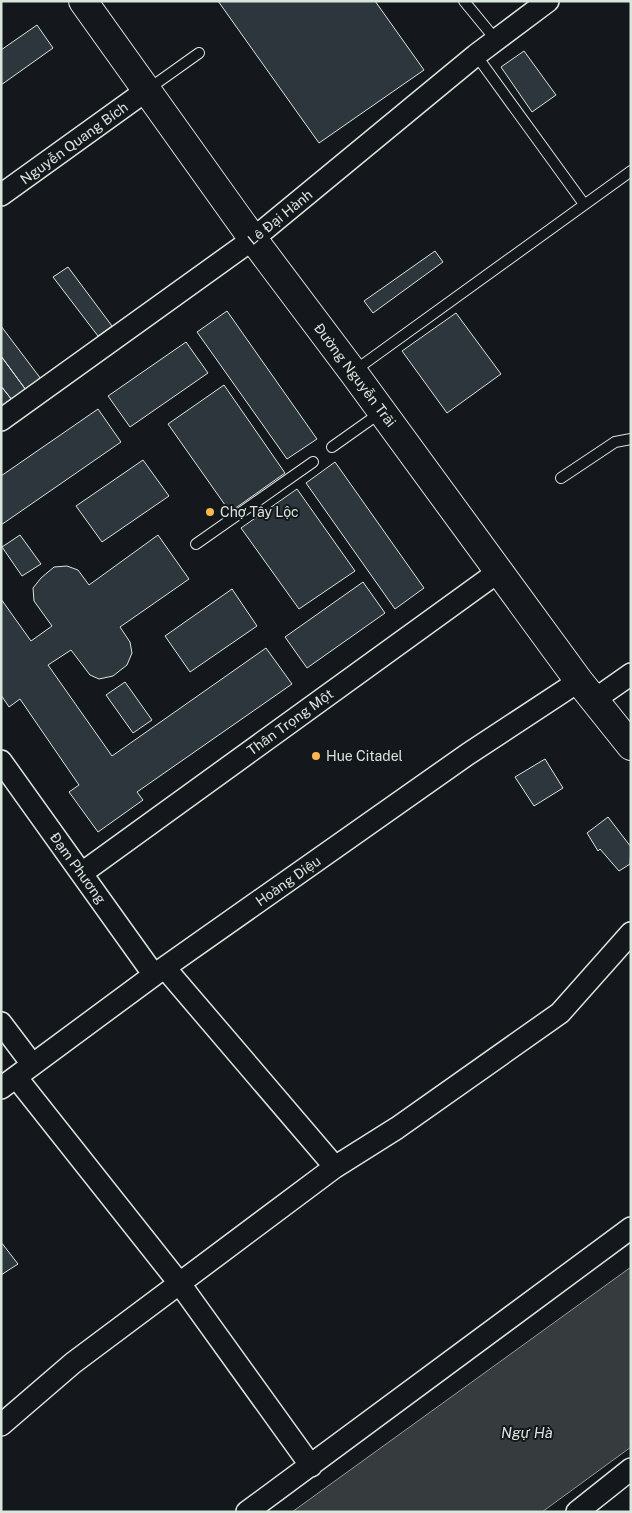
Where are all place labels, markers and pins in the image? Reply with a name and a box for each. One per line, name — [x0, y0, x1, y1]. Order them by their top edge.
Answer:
place label: Chợ Tây Lộc — [220, 504, 299, 520]
marker: Chợ Tây Lộc — [204, 506, 216, 518]
place label: Hue Citadel — [326, 748, 403, 764]
marker: Hue Citadel — [310, 750, 322, 762]

